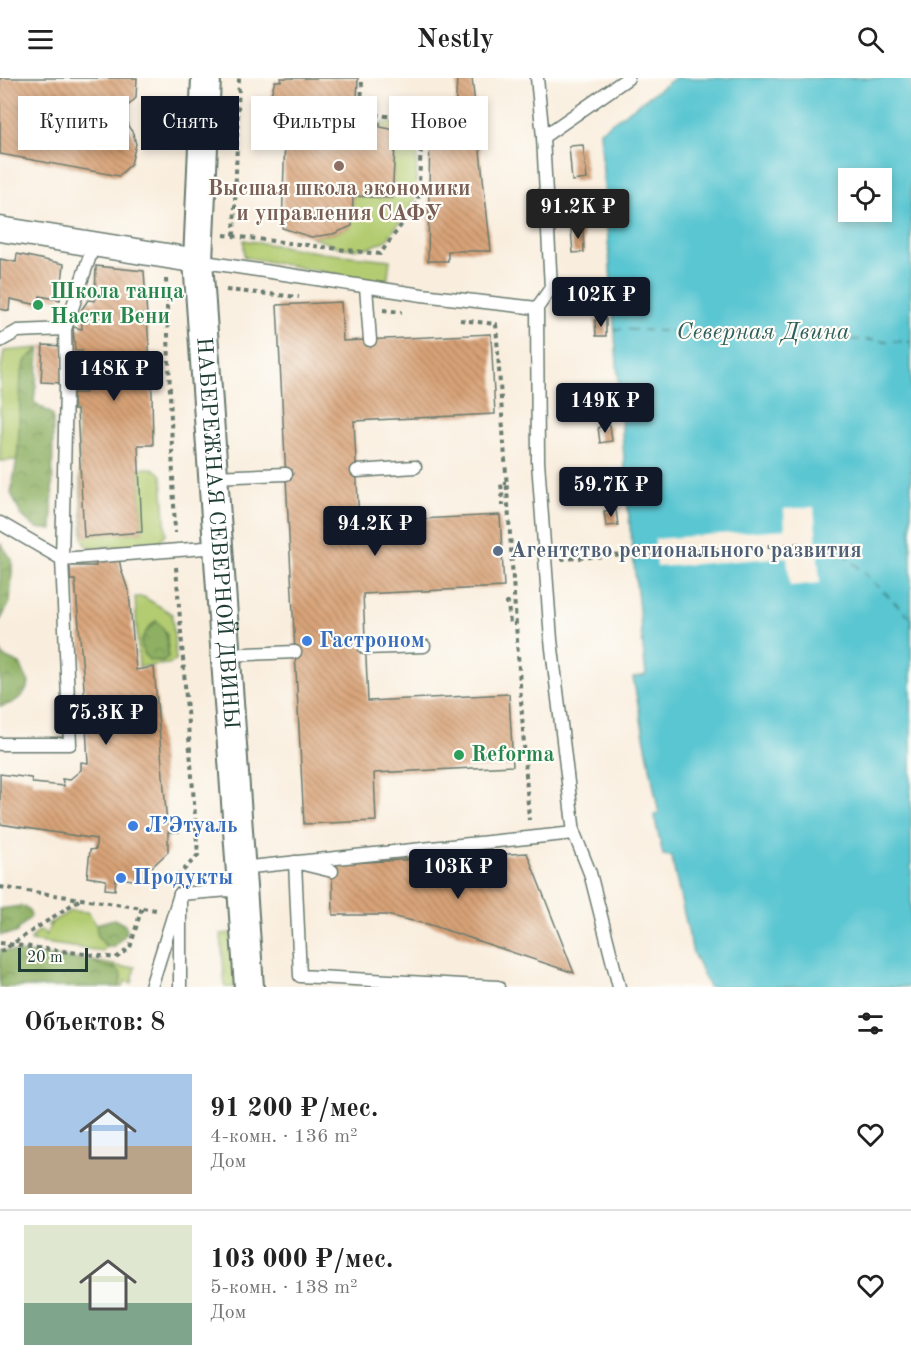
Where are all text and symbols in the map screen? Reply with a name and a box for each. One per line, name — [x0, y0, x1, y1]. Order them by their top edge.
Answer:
icon: menu — [24, 23, 57, 56]
icon: search — [854, 23, 887, 56]
text: Nestly — [417, 26, 494, 53]
chip: Купить — [18, 96, 129, 150]
chip: Снять — [141, 96, 239, 150]
chip: Фильтры — [251, 96, 377, 150]
chip: Новое — [389, 96, 488, 150]
marker: Высшая школа экономики и управления САФУ — [332, 159, 346, 173]
map controls — [838, 168, 892, 222]
button: locate — [838, 168, 892, 222]
place label: Высшая школа экономики и управления САФУ — [207, 178, 471, 225]
pin: 91.2K ₽ — [523, 189, 633, 240]
text: 91.2K ₽ — [540, 198, 616, 218]
pin: 102K ₽ — [552, 277, 650, 328]
place label: Школа танца Насти Вени — [50, 281, 184, 328]
text: 102K ₽ — [566, 286, 636, 306]
marker: Школа танца Насти Вени — [31, 298, 45, 312]
water label: Северная Двина — [676, 321, 850, 345]
street label: НАБЕРЕЖНАЯ СЕВЕРНОЙ ДВИНЫ — [192, 336, 242, 730]
pin: 148K ₽ — [65, 351, 163, 402]
text: 148K ₽ — [79, 360, 149, 380]
pin: 149K ₽ — [556, 383, 654, 434]
text: 149K ₽ — [570, 392, 640, 412]
pin: 59.7K ₽ — [556, 467, 666, 518]
text: 59.7K ₽ — [573, 476, 649, 496]
pin: 94.2K ₽ — [320, 506, 430, 557]
text: 94.2K ₽ — [337, 515, 413, 535]
place label: Агентство регионального развития — [510, 540, 862, 562]
marker: Агентство регионального развития — [491, 544, 505, 558]
place label: Гастроном — [319, 630, 425, 652]
marker: Гастроном — [300, 634, 314, 648]
pin: 75.3K ₽ — [51, 695, 161, 746]
text: 75.3K ₽ — [68, 704, 144, 724]
place label: Reforma — [471, 744, 555, 766]
marker: Reforma — [452, 748, 466, 762]
place label: Л’Этуаль — [145, 815, 238, 837]
marker: Л’Этуаль — [126, 819, 140, 833]
pin: 103K ₽ — [409, 849, 507, 900]
text: 103K ₽ — [423, 858, 493, 878]
place label: Продукты — [133, 867, 233, 889]
marker: Продукты — [114, 871, 128, 885]
scale bar — [18, 945, 88, 972]
text: 20 m — [27, 950, 63, 966]
icon: filters — [854, 1007, 887, 1040]
text: Объектов: 8 — [24, 1010, 165, 1036]
text: 91 200 ₽/мес. — [210, 1096, 378, 1122]
icon: home — [72, 1098, 144, 1170]
icon: heart — [854, 1118, 887, 1151]
text: 4-комн. · 136 m² — [210, 1127, 358, 1147]
text: Дом — [210, 1152, 246, 1172]
text: 103 000 ₽/мес. — [210, 1247, 393, 1273]
icon: home — [72, 1249, 144, 1321]
icon: heart — [854, 1269, 887, 1302]
text: 5-комн. · 138 m² — [210, 1278, 358, 1298]
text: Дом — [210, 1303, 246, 1323]

